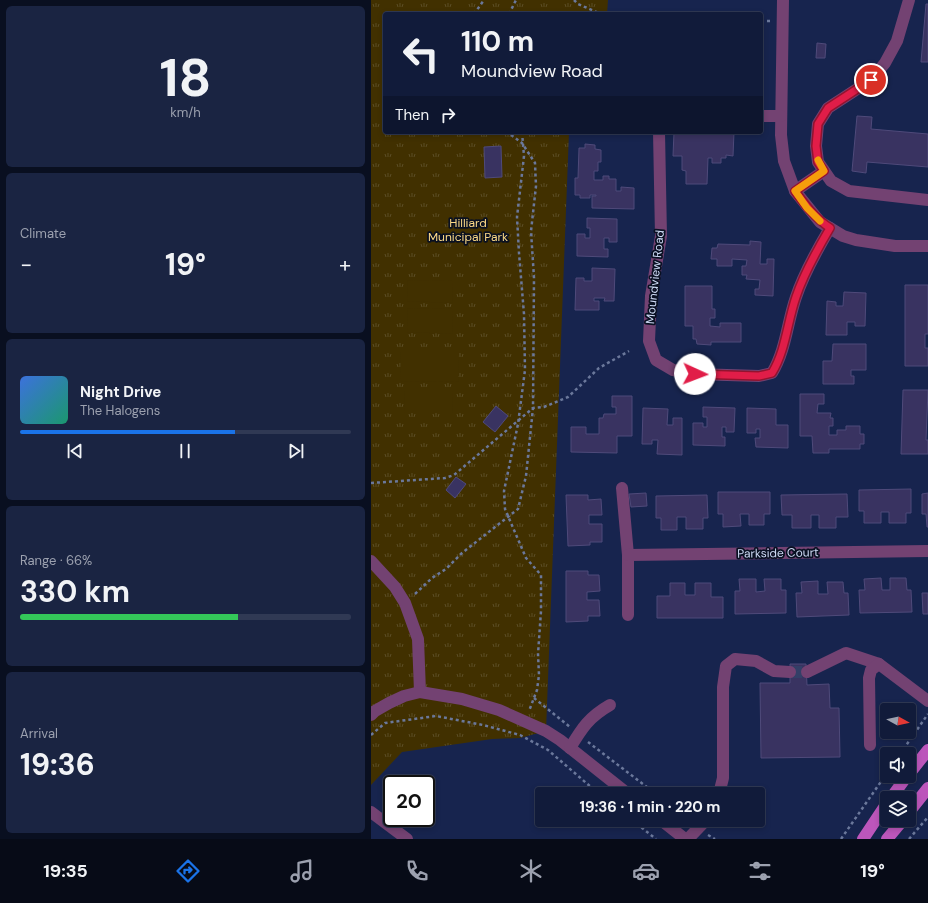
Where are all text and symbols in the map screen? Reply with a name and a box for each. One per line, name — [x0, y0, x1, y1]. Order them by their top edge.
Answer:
text: 110 m — [461, 23, 534, 60]
icon: left — [395, 28, 447, 80]
text: 18 — [160, 44, 211, 112]
text: Moundview Road — [461, 59, 603, 83]
pin — [854, 63, 888, 97]
icon: arrive — [860, 69, 882, 91]
text: km/h — [170, 104, 201, 121]
icon: right — [437, 104, 459, 126]
text: Then — [395, 105, 429, 125]
park label: Hilliard Municipal Park — [428, 215, 508, 245]
text: Climate — [20, 225, 66, 242]
street label: Moundview Road — [642, 229, 668, 325]
text: 19° — [165, 245, 206, 284]
text: − — [20, 250, 32, 279]
text: + — [339, 250, 351, 279]
position arrow — [674, 353, 716, 395]
text: Night Drive — [80, 382, 161, 402]
text: The Halogens — [80, 402, 160, 419]
icon: previous — [64, 440, 86, 462]
icon: pause — [174, 440, 196, 462]
icon: next — [285, 440, 307, 462]
street label: Parkside Court — [737, 544, 819, 562]
text: Range · 66% — [20, 552, 92, 569]
text: 330 km — [20, 572, 130, 611]
north arrow — [880, 703, 916, 739]
map controls — [880, 703, 916, 827]
text: Arrival — [20, 725, 58, 742]
text: 19:36 — [20, 745, 95, 784]
button: sound — [880, 747, 916, 783]
speed limit sign: 20 — [383, 775, 435, 827]
button: layers — [880, 791, 916, 827]
text: 19:36 · 1 min · 220 m — [580, 797, 720, 817]
icon: directions — [174, 857, 202, 885]
icon: music — [288, 857, 316, 885]
icon: phone — [403, 857, 431, 885]
icon: climate — [517, 857, 545, 885]
icon: car — [632, 857, 660, 885]
icon: filters — [746, 857, 774, 885]
text: 19:35 — [43, 859, 88, 883]
text: 19° — [860, 859, 885, 883]

